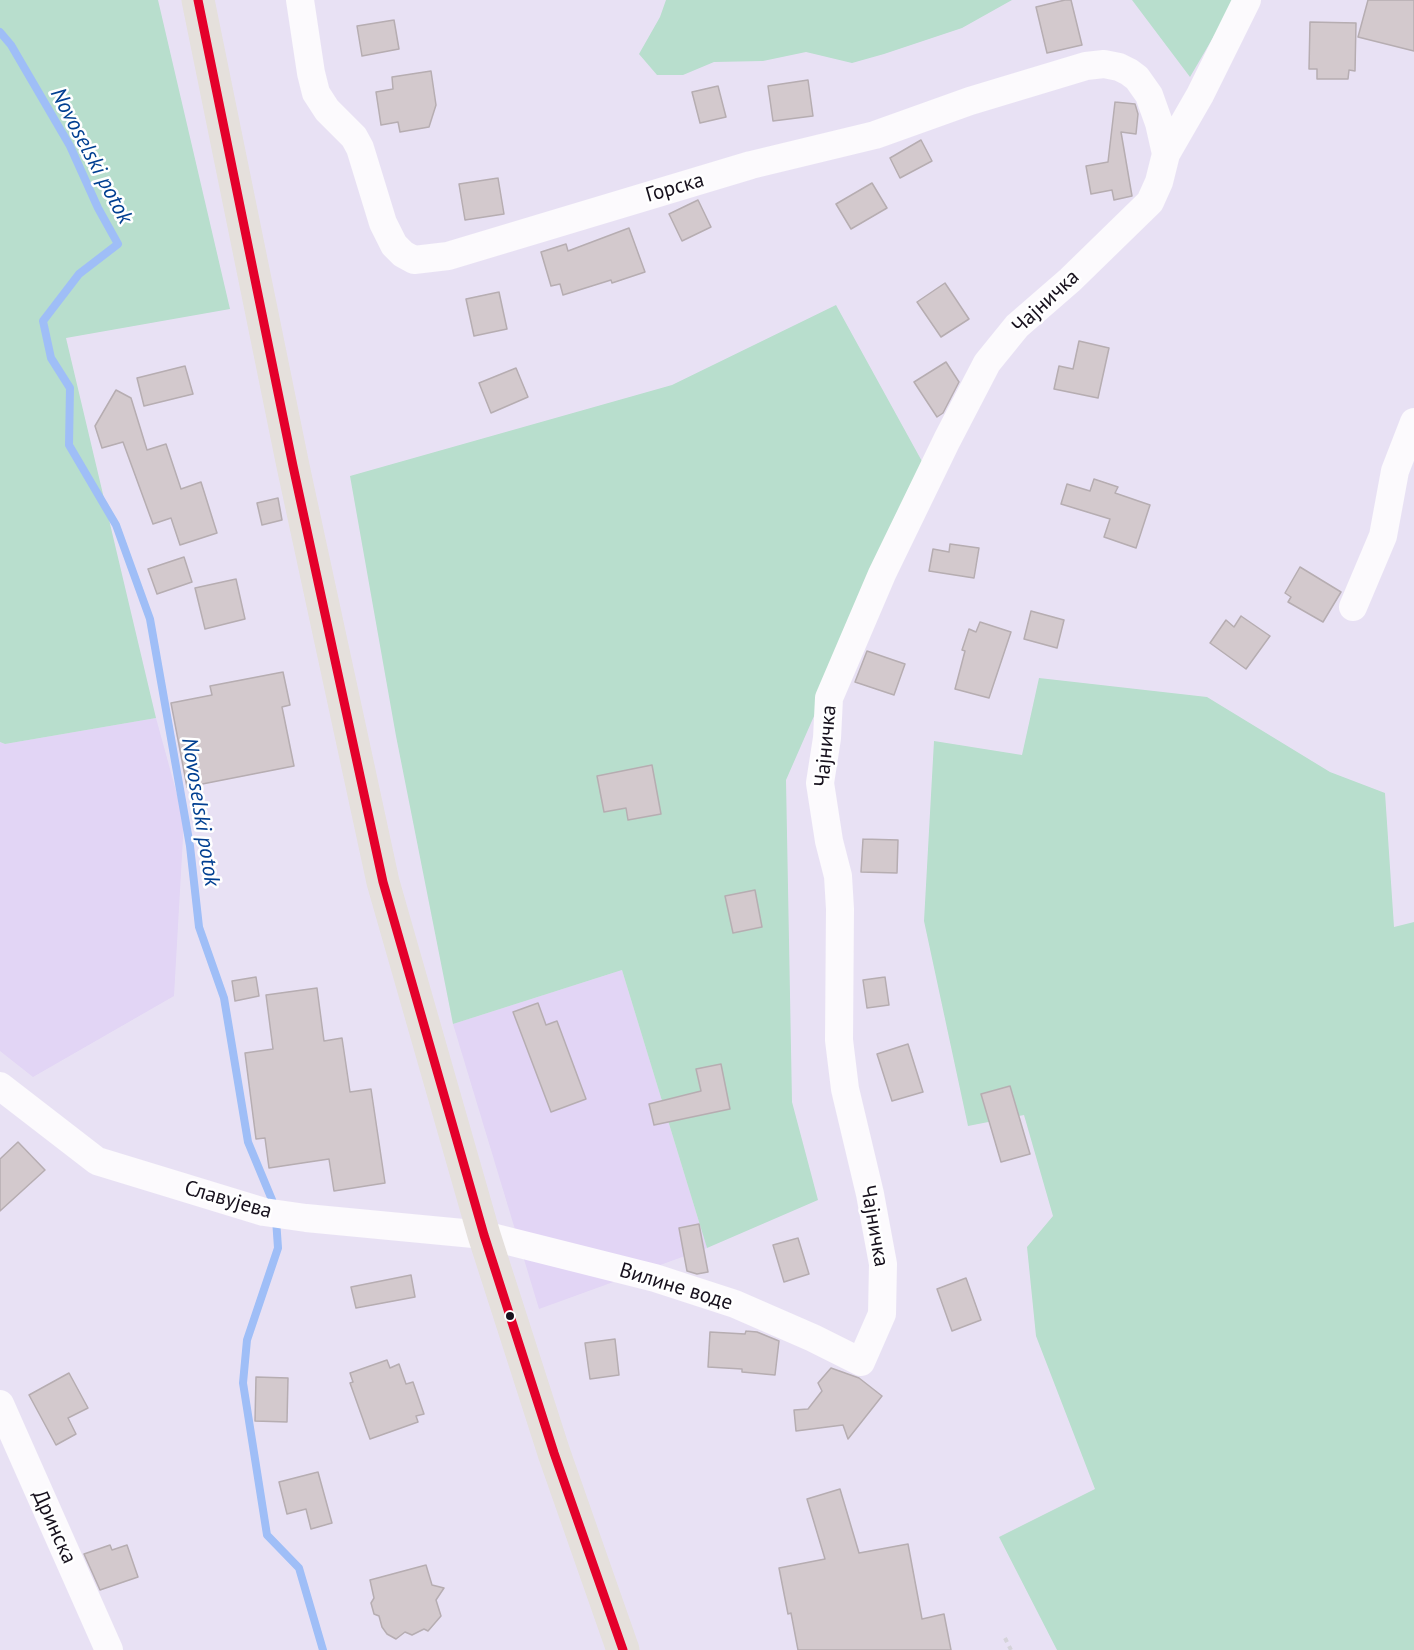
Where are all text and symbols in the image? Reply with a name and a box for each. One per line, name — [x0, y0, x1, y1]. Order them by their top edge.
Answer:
water label: Novoselski potok — [44, 84, 138, 228]
street label: Горска — [643, 168, 707, 208]
street label: Чајничка — [1007, 265, 1085, 339]
street label: Чајничка — [810, 704, 842, 788]
water label: Novoselski potok — [175, 736, 225, 888]
street label: Славујева — [181, 1176, 275, 1224]
street label: Чајничка — [854, 1183, 894, 1269]
street label: Вилине воде — [616, 1258, 736, 1316]
unlabelled marker — [504, 1310, 516, 1322]
street label: Дринска — [27, 1486, 81, 1568]

